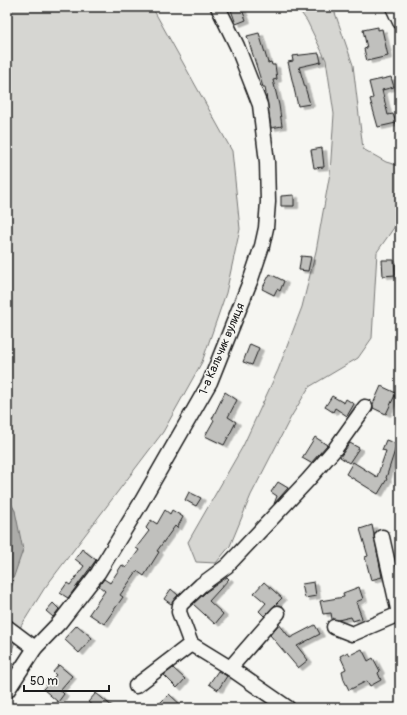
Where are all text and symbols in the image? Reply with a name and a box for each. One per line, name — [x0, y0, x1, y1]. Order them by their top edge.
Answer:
street label: 1-а Кальчик вулиця — [196, 300, 248, 397]
scale bar — [24, 667, 109, 693]
text: 50 m — [30, 674, 58, 689]

